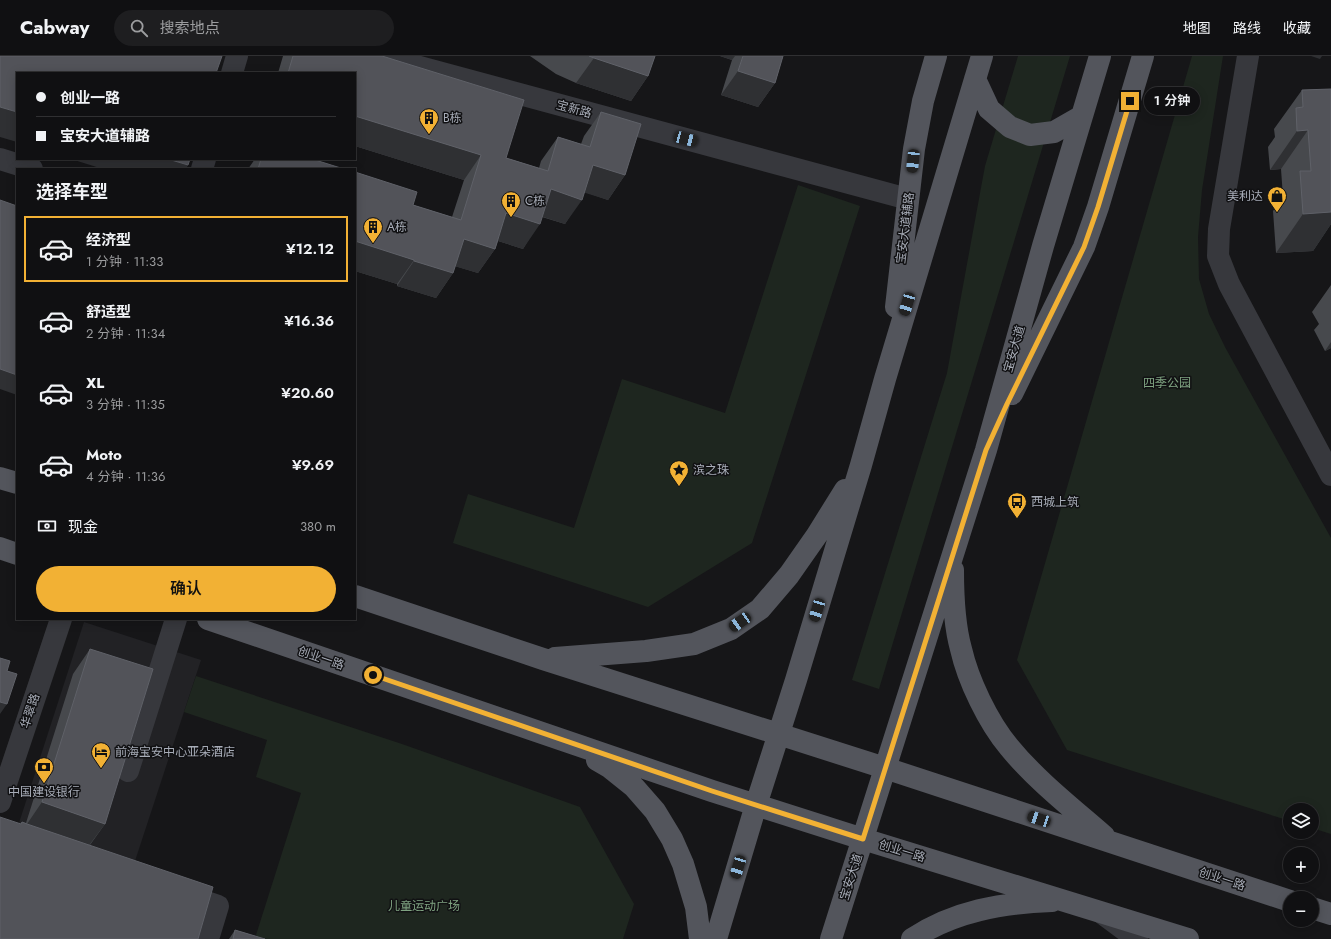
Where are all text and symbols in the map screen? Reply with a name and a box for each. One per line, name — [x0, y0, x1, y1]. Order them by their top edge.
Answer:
search box — [114, 10, 394, 46]
text: Cabway — [20, 14, 90, 41]
icon: search — [128, 17, 150, 39]
text: 搜索地点 — [160, 17, 220, 39]
text: 地图 — [1183, 18, 1211, 38]
text: 路线 — [1233, 18, 1261, 38]
text: 收藏 — [1283, 18, 1311, 38]
text: 创业一路 — [60, 87, 120, 109]
callout: 1 分钟 — [1144, 87, 1200, 115]
text: 1 分钟 — [1154, 91, 1190, 110]
route end — [1121, 92, 1139, 110]
street label: 宝新路 — [554, 96, 594, 122]
building icon: B栋 — [418, 107, 440, 135]
place label: B栋 — [443, 109, 462, 127]
text: 宝安大道辅路 — [60, 125, 150, 147]
car — [673, 130, 699, 148]
car — [906, 148, 920, 174]
text: 选择车型 — [36, 179, 108, 205]
shop icon: 美利达 — [1266, 185, 1288, 213]
place label: 美利达 — [1227, 187, 1263, 205]
building icon: C栋 — [500, 190, 522, 218]
street label: 宝安大道辅路 — [892, 191, 918, 265]
place label: C栋 — [525, 192, 545, 210]
building icon: A栋 — [362, 216, 384, 244]
place label: A栋 — [387, 218, 407, 236]
text: 经济型 — [86, 229, 131, 251]
icon: car — [38, 231, 74, 267]
text: ¥12.12 — [286, 238, 334, 260]
text: 1 分钟 · 11:33 — [86, 252, 163, 271]
car — [898, 291, 916, 317]
text: 舒适型 — [86, 301, 131, 323]
icon: car — [38, 303, 74, 339]
text: ¥16.36 — [284, 310, 334, 332]
street label: 宝安大道 — [999, 323, 1029, 375]
text: 2 分钟 · 11:34 — [86, 324, 165, 343]
text: XL — [86, 372, 104, 394]
park label: 四季公园 — [1143, 374, 1191, 392]
icon: car — [38, 375, 74, 411]
text: ¥20.60 — [281, 382, 334, 404]
text: 3 分钟 · 11:35 — [86, 395, 165, 414]
text: Moto — [86, 444, 122, 466]
icon: car — [38, 447, 74, 483]
text: ¥9.69 — [292, 454, 334, 476]
place icon: 滨之珠 — [668, 459, 690, 487]
place label: 滨之珠 — [693, 461, 729, 479]
text: 4 分钟 · 11:36 — [86, 467, 165, 486]
bus stop icon: 西城上筑 — [1006, 491, 1028, 519]
place label: 西城上筑 — [1031, 493, 1079, 511]
icon: cash — [36, 515, 58, 537]
text: 现金 — [68, 516, 98, 538]
text: 380 m — [300, 517, 336, 536]
button: 确认 — [36, 566, 336, 612]
car — [808, 597, 826, 623]
car — [727, 610, 753, 634]
street label: 创业一路 — [295, 642, 347, 674]
route start — [364, 666, 382, 684]
street label: 华翠路 — [16, 691, 44, 731]
hotel icon: 前海宝安中心亚朵酒店 — [90, 741, 112, 769]
place label: 前海宝安中心亚朵酒店 — [115, 743, 235, 761]
bank icon: 中国建设银行 — [33, 756, 55, 784]
place label: 中国建设银行 — [8, 783, 80, 801]
map controls — [1283, 803, 1319, 927]
button: layers — [1283, 803, 1319, 839]
car — [1026, 810, 1052, 828]
street label: 创业一路 — [876, 835, 928, 867]
button: + — [1283, 847, 1319, 883]
street label: 宝安大道 — [835, 851, 867, 903]
car — [729, 854, 747, 880]
street label: 创业一路 — [1196, 863, 1248, 895]
button: − — [1283, 891, 1319, 927]
park label: 儿童运动广场 — [388, 897, 460, 915]

